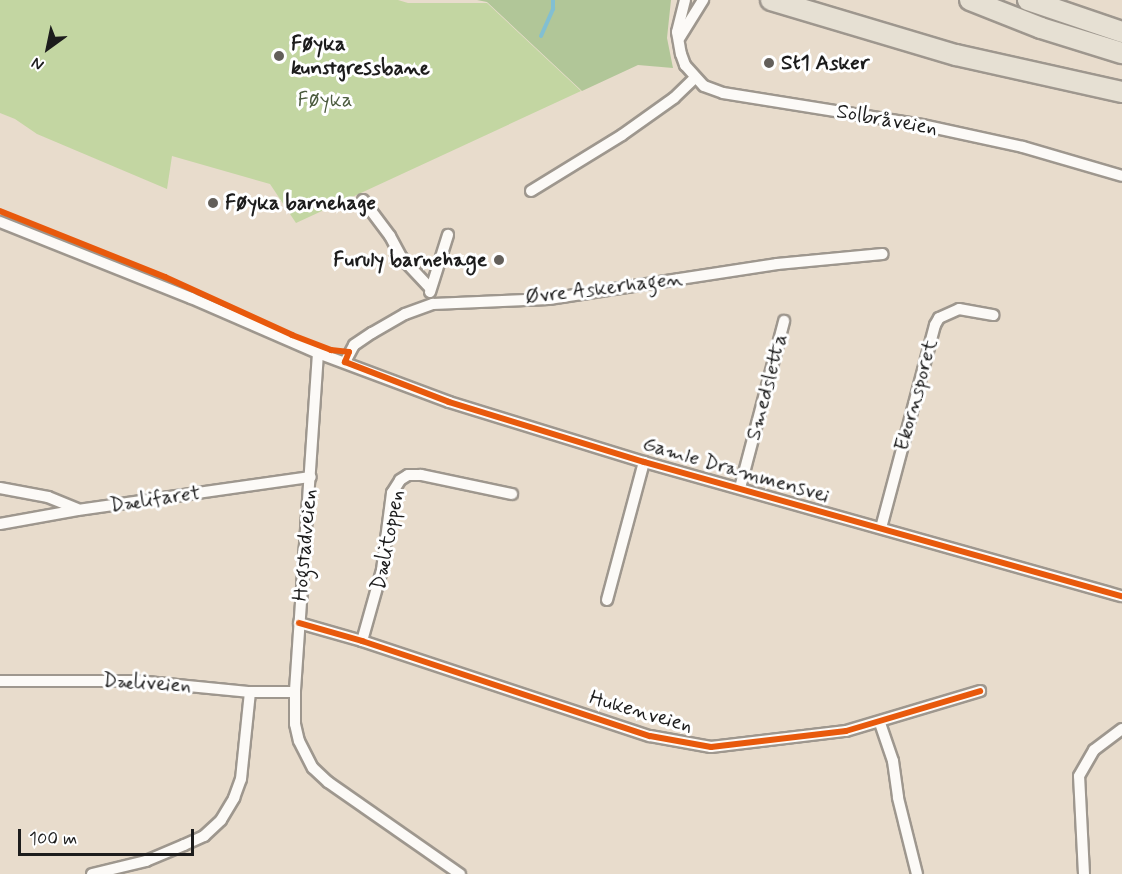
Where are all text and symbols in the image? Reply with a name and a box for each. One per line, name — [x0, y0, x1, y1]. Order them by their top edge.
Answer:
north arrow — [18, 18, 78, 78]
place label: Føyka kunstgressbane — [291, 31, 430, 81]
marker: Føyka kunstgressbane — [272, 49, 286, 63]
place label: St1 Asker — [781, 50, 870, 76]
text: N — [28, 52, 48, 75]
marker: St1 Asker — [762, 56, 776, 70]
park label: Føyka — [298, 87, 352, 113]
street label: Solbråveien — [835, 99, 939, 141]
place label: Føyka barnehage — [225, 190, 384, 216]
marker: Føyka barnehage — [206, 196, 220, 210]
place label: Furuly barnehage — [332, 247, 487, 273]
marker: Furuly barnehage — [492, 253, 506, 267]
street label: Øvre Askerhagen — [523, 266, 685, 310]
street label: Smedsletta — [741, 331, 793, 443]
street label: Ekornsporet — [889, 336, 943, 454]
street label: Gamle Drammensvei — [641, 432, 831, 508]
street label: Dælifaret — [108, 480, 202, 518]
street label: Hogstadveien — [288, 488, 322, 602]
street label: Dælitoppen — [366, 488, 410, 592]
street label: Dæliveien — [102, 667, 192, 699]
street label: Hukenveien — [587, 685, 695, 739]
scale bar — [21, 817, 196, 855]
text: 100 m — [29, 827, 77, 851]

